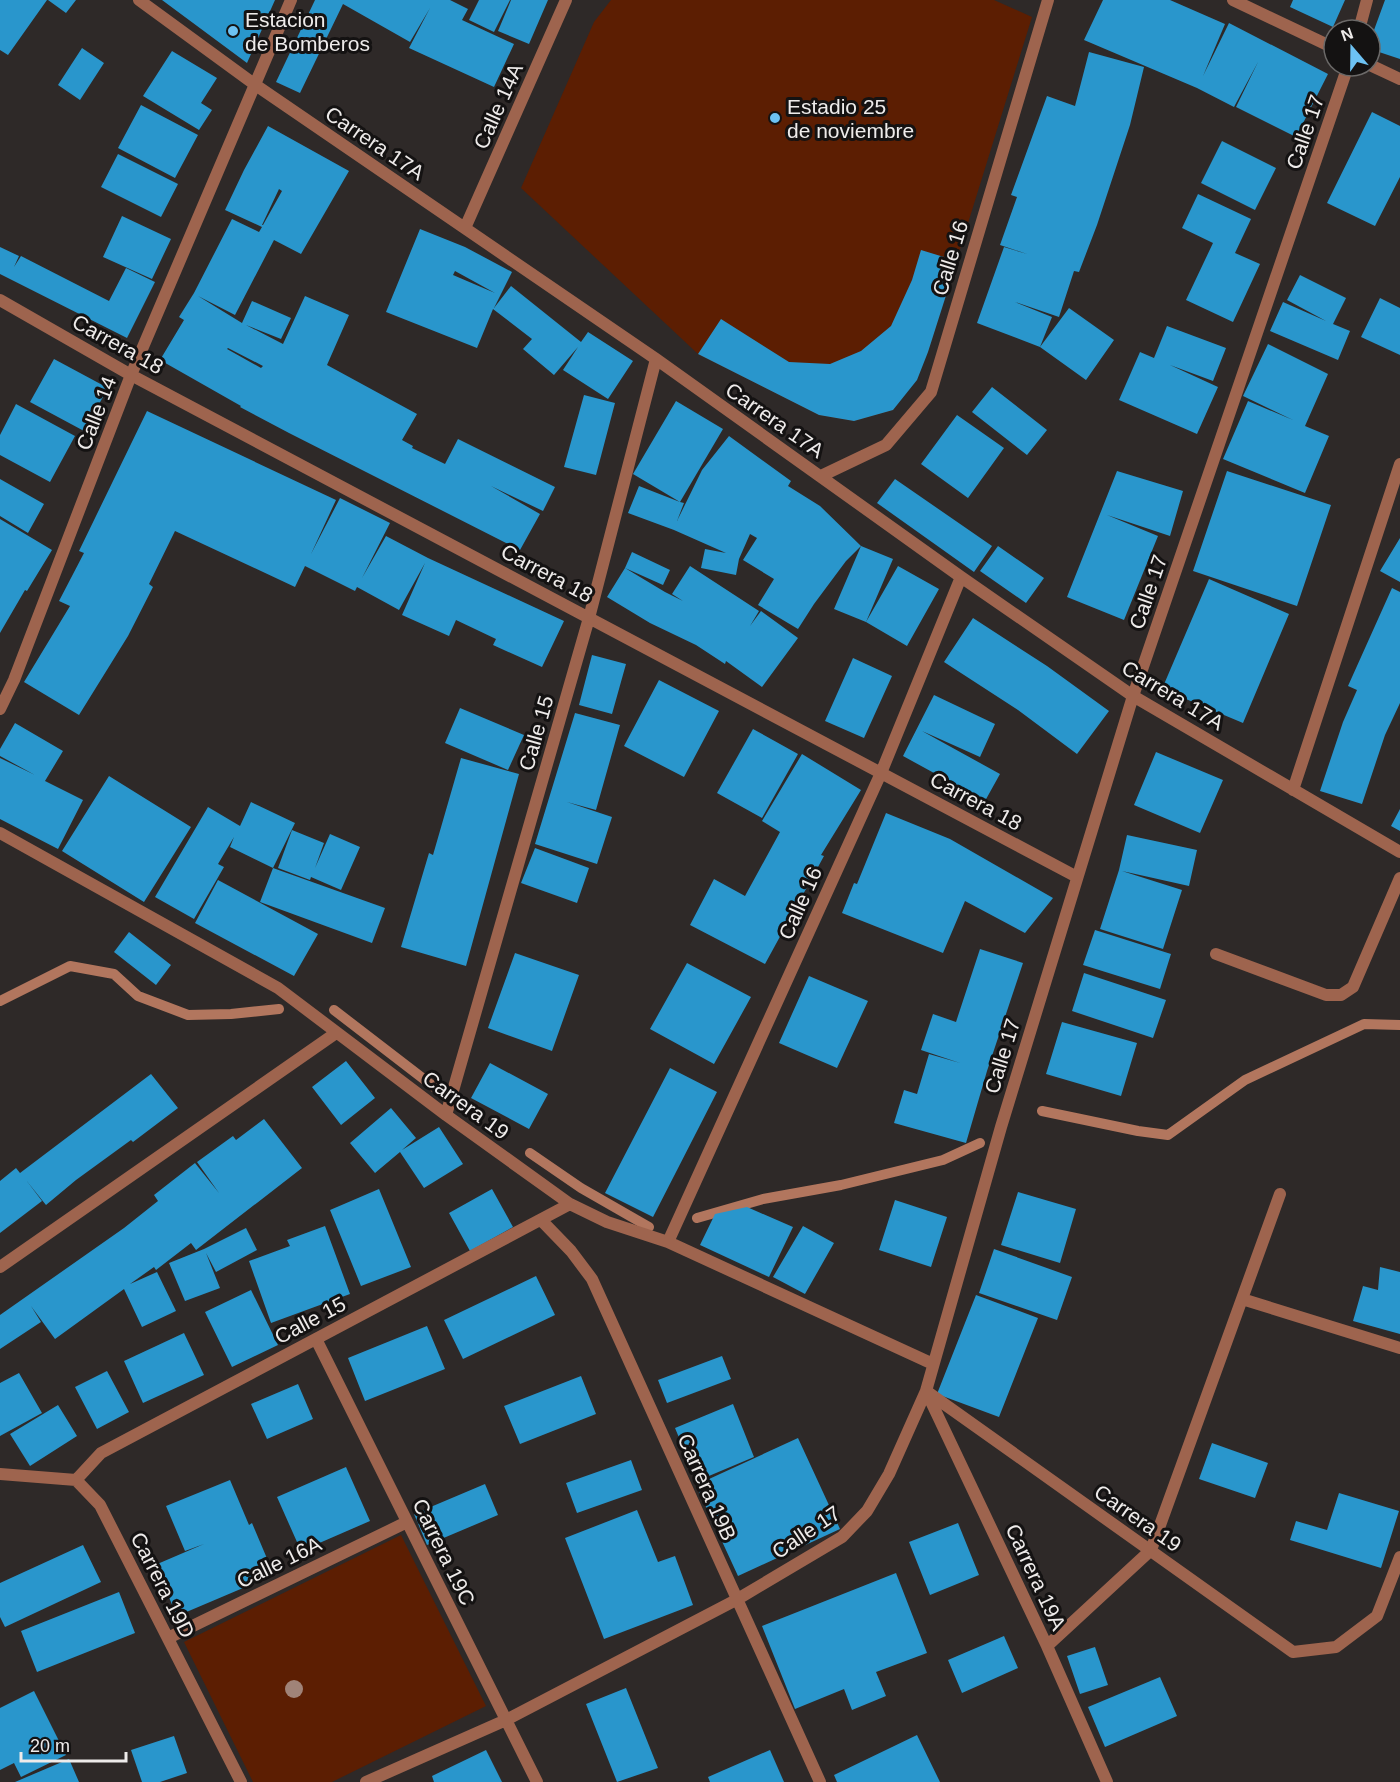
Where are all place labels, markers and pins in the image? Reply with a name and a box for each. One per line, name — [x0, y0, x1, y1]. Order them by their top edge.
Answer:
place label: Estacion de Bomberos — [245, 8, 370, 55]
marker: Estacion de Bomberos — [226, 24, 240, 38]
place label: Estadio 25 de noviembre — [787, 95, 914, 142]
marker: Estadio 25 de noviembre — [768, 111, 782, 125]

